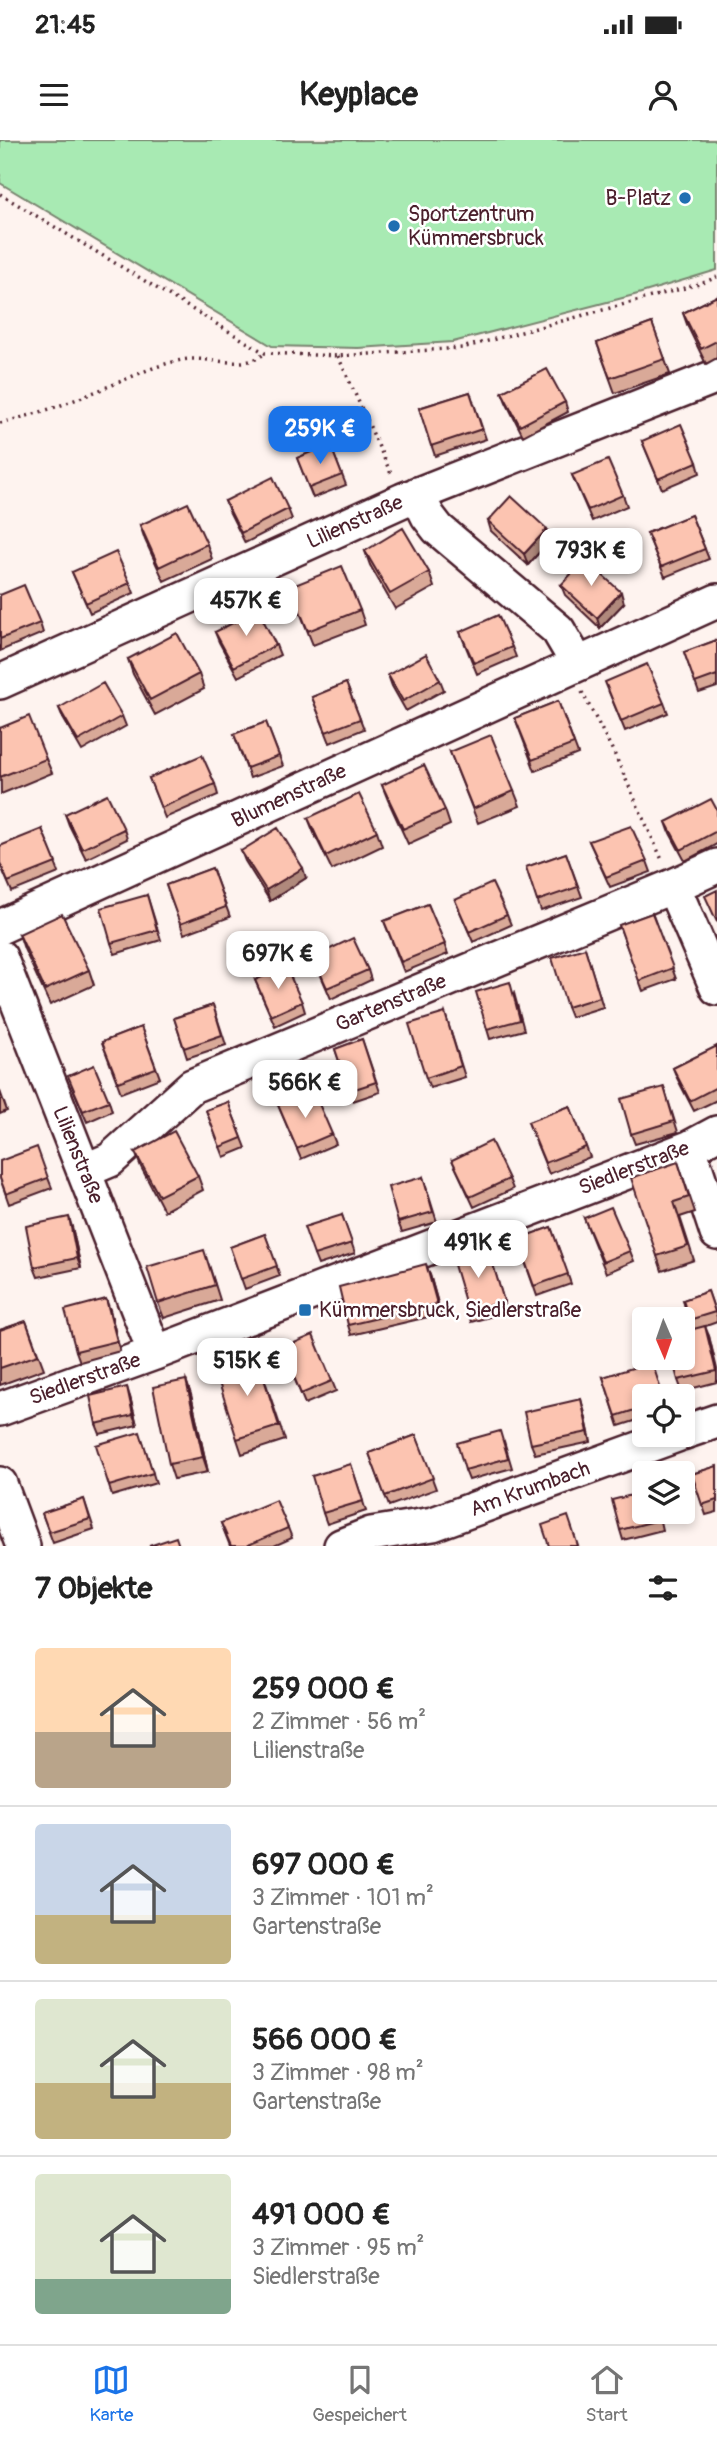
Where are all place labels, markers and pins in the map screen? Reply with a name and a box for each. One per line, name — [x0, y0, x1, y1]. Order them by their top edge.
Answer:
place label: B-Platz — [605, 185, 671, 212]
marker: B-Platz — [677, 190, 693, 206]
place label: Sportzentrum Kümmersbruck — [408, 201, 544, 252]
marker: Sportzentrum Kümmersbruck — [386, 218, 402, 234]
pin: 259K € — [263, 406, 377, 466]
pin: 793K € — [534, 528, 648, 588]
pin: 457K € — [189, 578, 303, 638]
pin: 697K € — [221, 932, 335, 991]
pin: 566K € — [248, 1060, 362, 1120]
pin: 491K € — [421, 1220, 535, 1280]
place label: Kümmersbruck, Siedlerstraße — [319, 1297, 582, 1324]
marker: Kümmersbruck, Siedlerstraße — [297, 1302, 313, 1318]
pin: 515K € — [190, 1338, 304, 1398]

